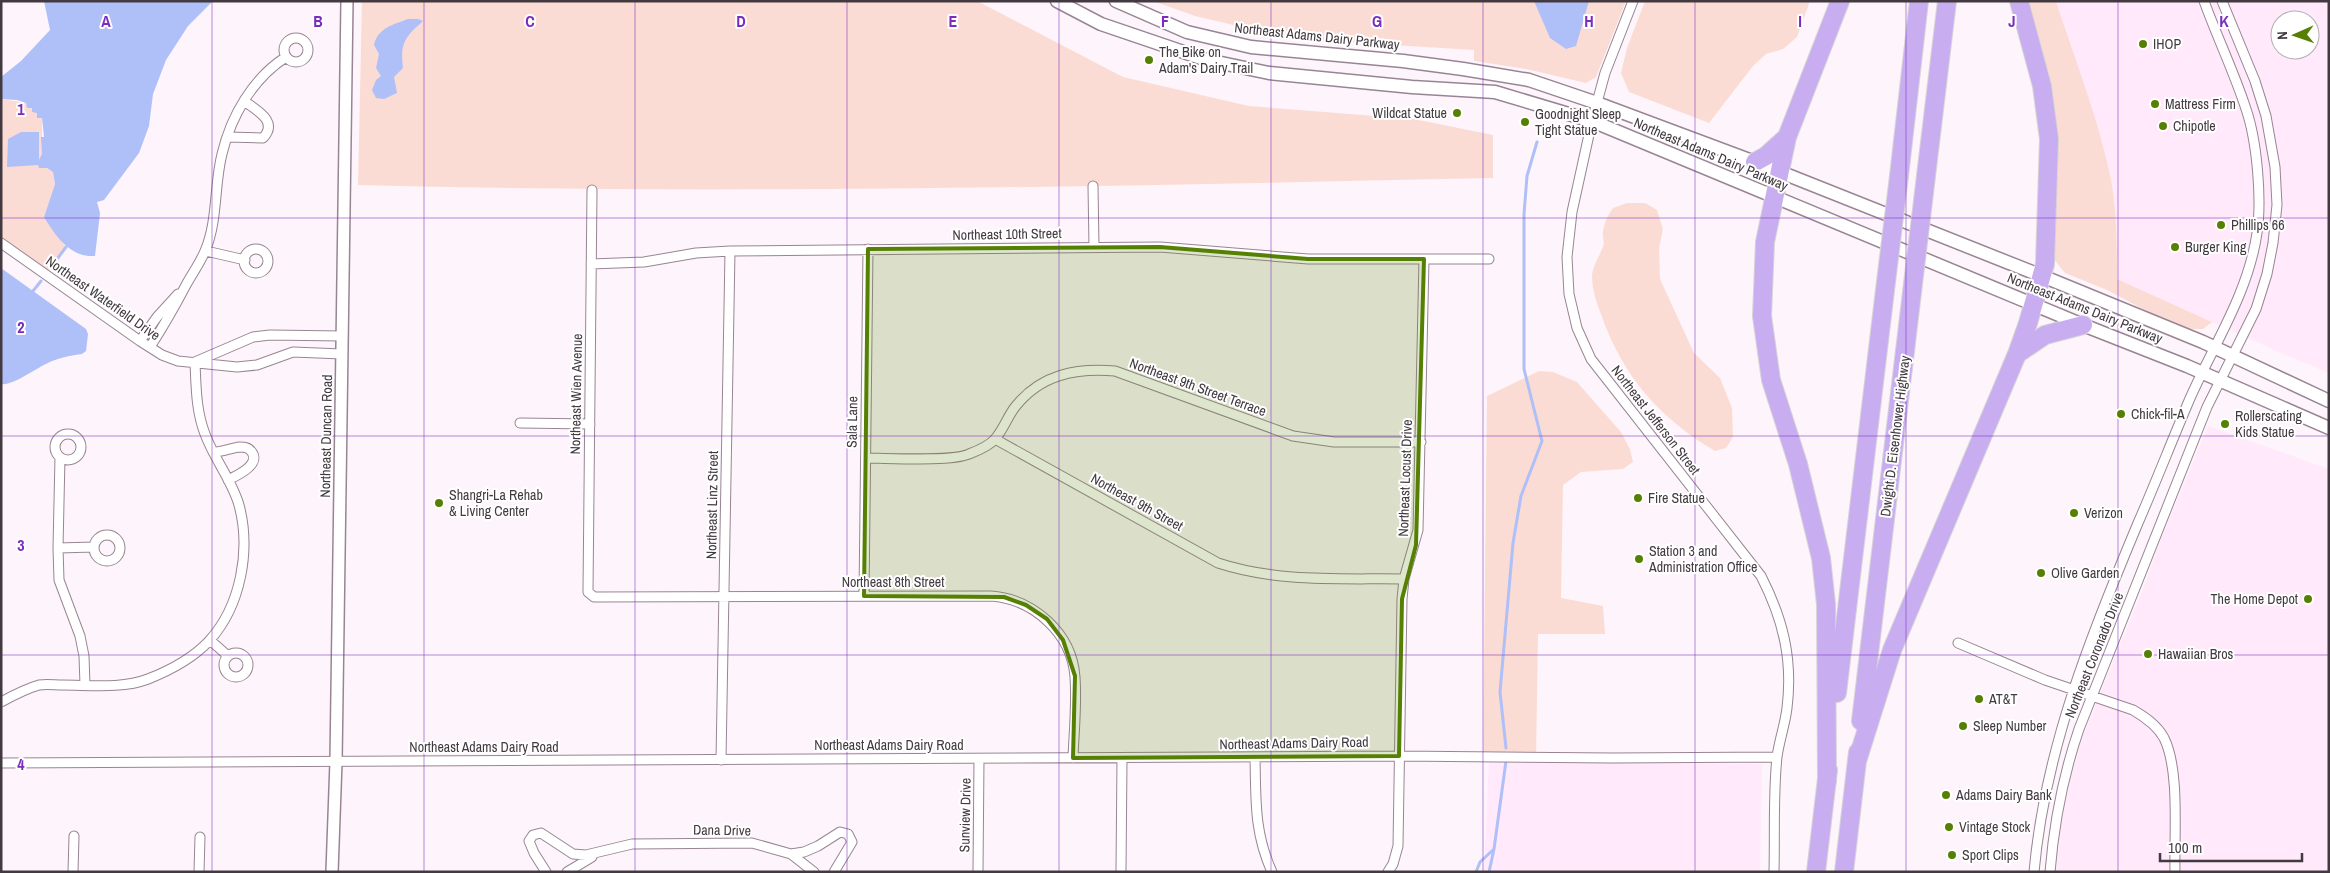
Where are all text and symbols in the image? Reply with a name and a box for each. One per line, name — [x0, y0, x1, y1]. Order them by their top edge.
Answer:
text: A — [101, 10, 111, 32]
text: B — [313, 10, 323, 32]
text: C — [525, 10, 535, 32]
text: D — [736, 10, 746, 32]
text: E — [949, 10, 958, 32]
text: F — [1161, 10, 1169, 32]
text: G — [1372, 10, 1382, 32]
text: H — [1584, 10, 1594, 32]
text: I — [1798, 10, 1802, 32]
text: J — [2008, 10, 2016, 32]
text: K — [2219, 10, 2229, 32]
north arrow — [2270, 10, 2320, 60]
street label: Northeast Adams Dairy Parkway — [1234, 18, 1401, 54]
text: N — [2273, 31, 2291, 40]
place label: IHOP — [2153, 35, 2181, 53]
marker: IHOP — [2137, 38, 2149, 50]
place label: The Bike on Adam's Dairy Trail — [1158, 43, 1253, 77]
marker: The Bike on Adam's Dairy Trail — [1143, 54, 1155, 66]
place label: Mattress Firm — [2165, 95, 2236, 113]
text: 1 — [17, 98, 25, 120]
marker: Mattress Firm — [2149, 98, 2161, 110]
place label: Wildcat Statue — [1372, 104, 1447, 122]
place label: Goodnight Sleep Tight Statue — [1535, 105, 1621, 139]
marker: Wildcat Statue — [1451, 107, 1463, 119]
street label: Northeast Adams Dairy Parkway — [1631, 113, 1791, 195]
marker: Goodnight Sleep Tight Statue — [1519, 116, 1531, 128]
place label: Chipotle — [2173, 117, 2216, 135]
marker: Chipotle — [2157, 120, 2169, 132]
place label: Phillips 66 — [2231, 216, 2285, 234]
marker: Phillips 66 — [2215, 219, 2227, 231]
street label: Northeast 10th Street — [952, 224, 1062, 244]
place label: Burger King — [2185, 238, 2247, 256]
marker: Burger King — [2169, 241, 2181, 253]
street label: Northeast Waterfield Drive — [42, 252, 164, 344]
street label: Northeast Adams Dairy Parkway — [2005, 269, 2166, 348]
text: 2 — [17, 316, 25, 338]
street label: Northeast Wien Avenue — [566, 333, 586, 455]
street label: Northeast 9th Street Terrace — [1127, 354, 1269, 420]
street label: Dwight D. Eisenhower Highway — [1876, 354, 1914, 518]
street label: Northeast Jefferson Street — [1608, 362, 1704, 478]
street label: Northeast Duncan Road — [316, 374, 336, 498]
street label: Sala Lane — [843, 396, 861, 448]
place label: Chick-fil-A — [2131, 405, 2185, 423]
place label: Rollerscating Kids Statue — [2235, 407, 2303, 441]
marker: Chick-fil-A — [2115, 408, 2127, 420]
marker: Rollerscating Kids Statue — [2219, 418, 2231, 430]
street label: Northeast Locust Drive — [1394, 419, 1416, 537]
street label: Northeast Linz Street — [702, 451, 722, 559]
street label: Northeast 9th Street — [1088, 469, 1186, 535]
place label: Shangri-La Rehab & Living Center — [449, 486, 543, 520]
place label: Fire Statue — [1648, 489, 1705, 507]
marker: Fire Statue — [1632, 492, 1644, 504]
marker: Shangri-La Rehab & Living Center — [433, 497, 445, 509]
place label: Verizon — [2084, 504, 2123, 522]
marker: Verizon — [2068, 507, 2080, 519]
text: 3 — [17, 534, 25, 556]
place label: Station 3 and Administration Office — [1648, 542, 1757, 576]
marker: Station 3 and Administration Office — [1633, 553, 1645, 565]
place label: Olive Garden — [2051, 564, 2119, 582]
marker: Olive Garden — [2035, 567, 2047, 579]
street label: Northeast 8th Street — [842, 573, 944, 591]
street label: Northeast Coronado Drive — [2061, 590, 2127, 720]
place label: The Home Depot — [2211, 590, 2298, 608]
marker: The Home Depot — [2302, 593, 2314, 605]
place label: Hawaiian Bros — [2158, 645, 2234, 663]
marker: Hawaiian Bros — [2142, 648, 2154, 660]
place label: AT&T — [1988, 690, 2018, 708]
marker: AT&T — [1973, 693, 1985, 705]
place label: Sleep Number — [1973, 717, 2047, 735]
marker: Sleep Number — [1957, 720, 1969, 732]
street label: Northeast Adams Dairy Road — [1219, 733, 1369, 753]
street label: Northeast Adams Dairy Road — [814, 736, 964, 754]
street label: Northeast Adams Dairy Road — [409, 738, 559, 756]
text: 4 — [17, 753, 25, 775]
street label: Sunview Drive — [955, 778, 975, 852]
place label: Adams Dairy Bank — [1955, 786, 2052, 804]
marker: Adams Dairy Bank — [1940, 789, 1952, 801]
place label: Vintage Stock — [1959, 818, 2031, 836]
street label: Dana Drive — [693, 820, 751, 840]
marker: Vintage Stock — [1943, 821, 1955, 833]
scale bar — [2160, 830, 2302, 862]
text: 100 m — [2168, 837, 2202, 858]
place label: Sport Clips — [1962, 846, 2019, 864]
marker: Sport Clips — [1946, 849, 1958, 861]

